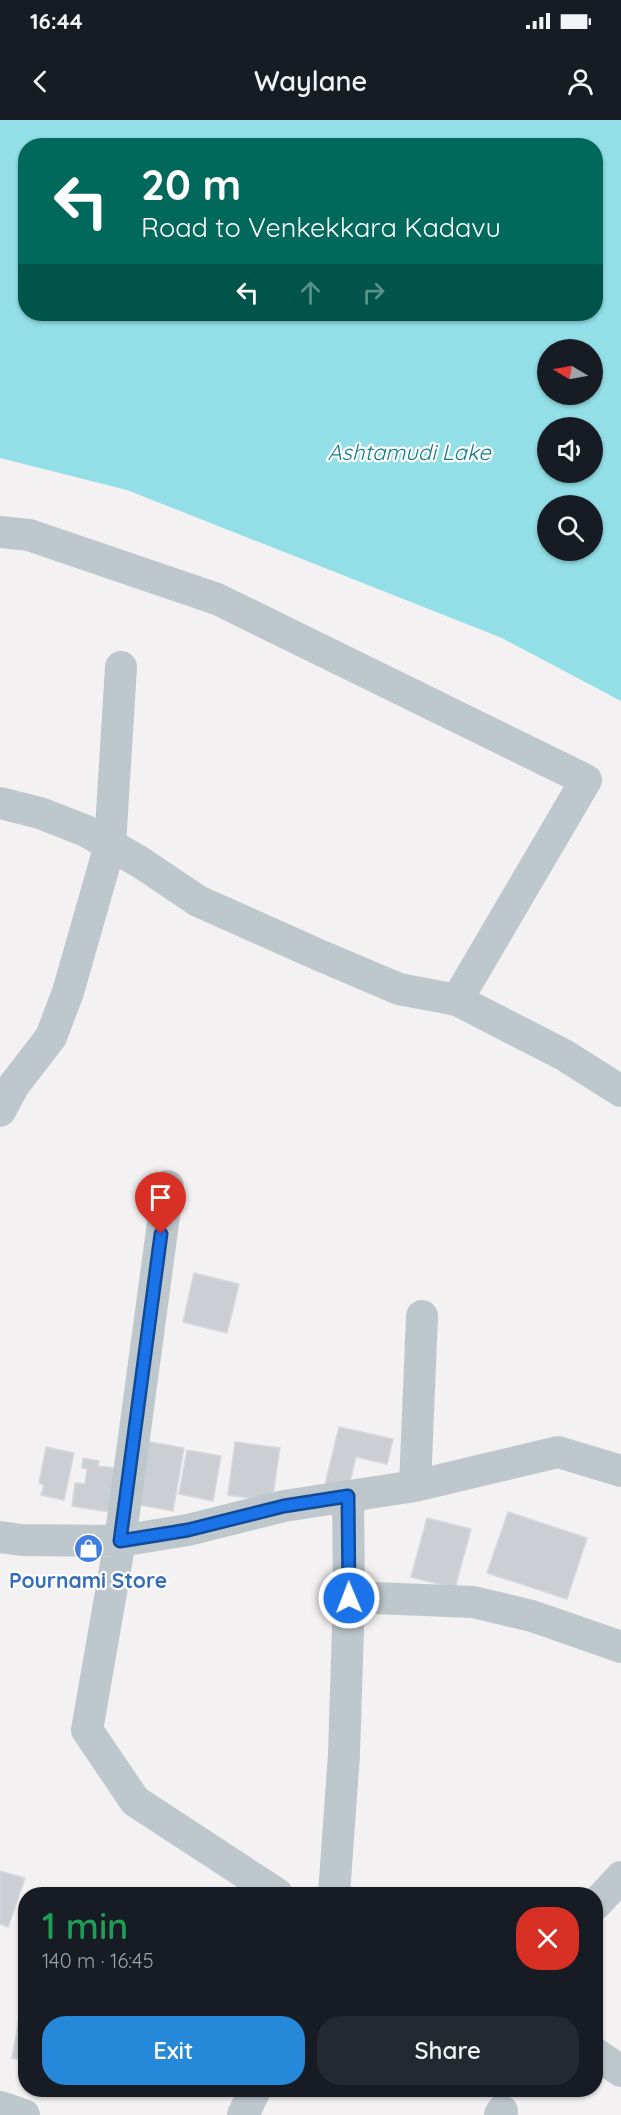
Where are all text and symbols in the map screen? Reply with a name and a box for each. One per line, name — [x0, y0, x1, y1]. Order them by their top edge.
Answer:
text: 16:44 — [30, 7, 83, 35]
text: Waylane — [254, 64, 367, 98]
icon: back — [24, 65, 57, 98]
icon: person — [564, 65, 597, 98]
text: 20 m — [141, 158, 241, 211]
icon: left — [42, 162, 120, 240]
text: Road to Venkekkara Kadavu — [141, 210, 501, 244]
icon: left — [231, 276, 264, 309]
icon: ahead — [294, 276, 327, 309]
icon: right — [357, 276, 390, 309]
north arrow — [537, 339, 603, 405]
map controls — [537, 339, 603, 561]
button: sound — [537, 417, 603, 483]
water label: Ashtamudi Lake — [327, 438, 492, 466]
button: search — [537, 495, 603, 561]
pin — [135, 1172, 186, 1234]
icon: arrive — [144, 1181, 177, 1214]
shop icon: Pournami Store — [72, 1533, 104, 1565]
position arrow — [317, 1566, 381, 1630]
place label: Pournami Store — [9, 1567, 167, 1593]
text: 1 min — [42, 1903, 128, 1948]
button: close — [516, 1907, 579, 1970]
text: 140 m · 16:45 — [42, 1948, 154, 1973]
button: Exit — [42, 2016, 305, 2085]
button: Share — [317, 2016, 579, 2085]

